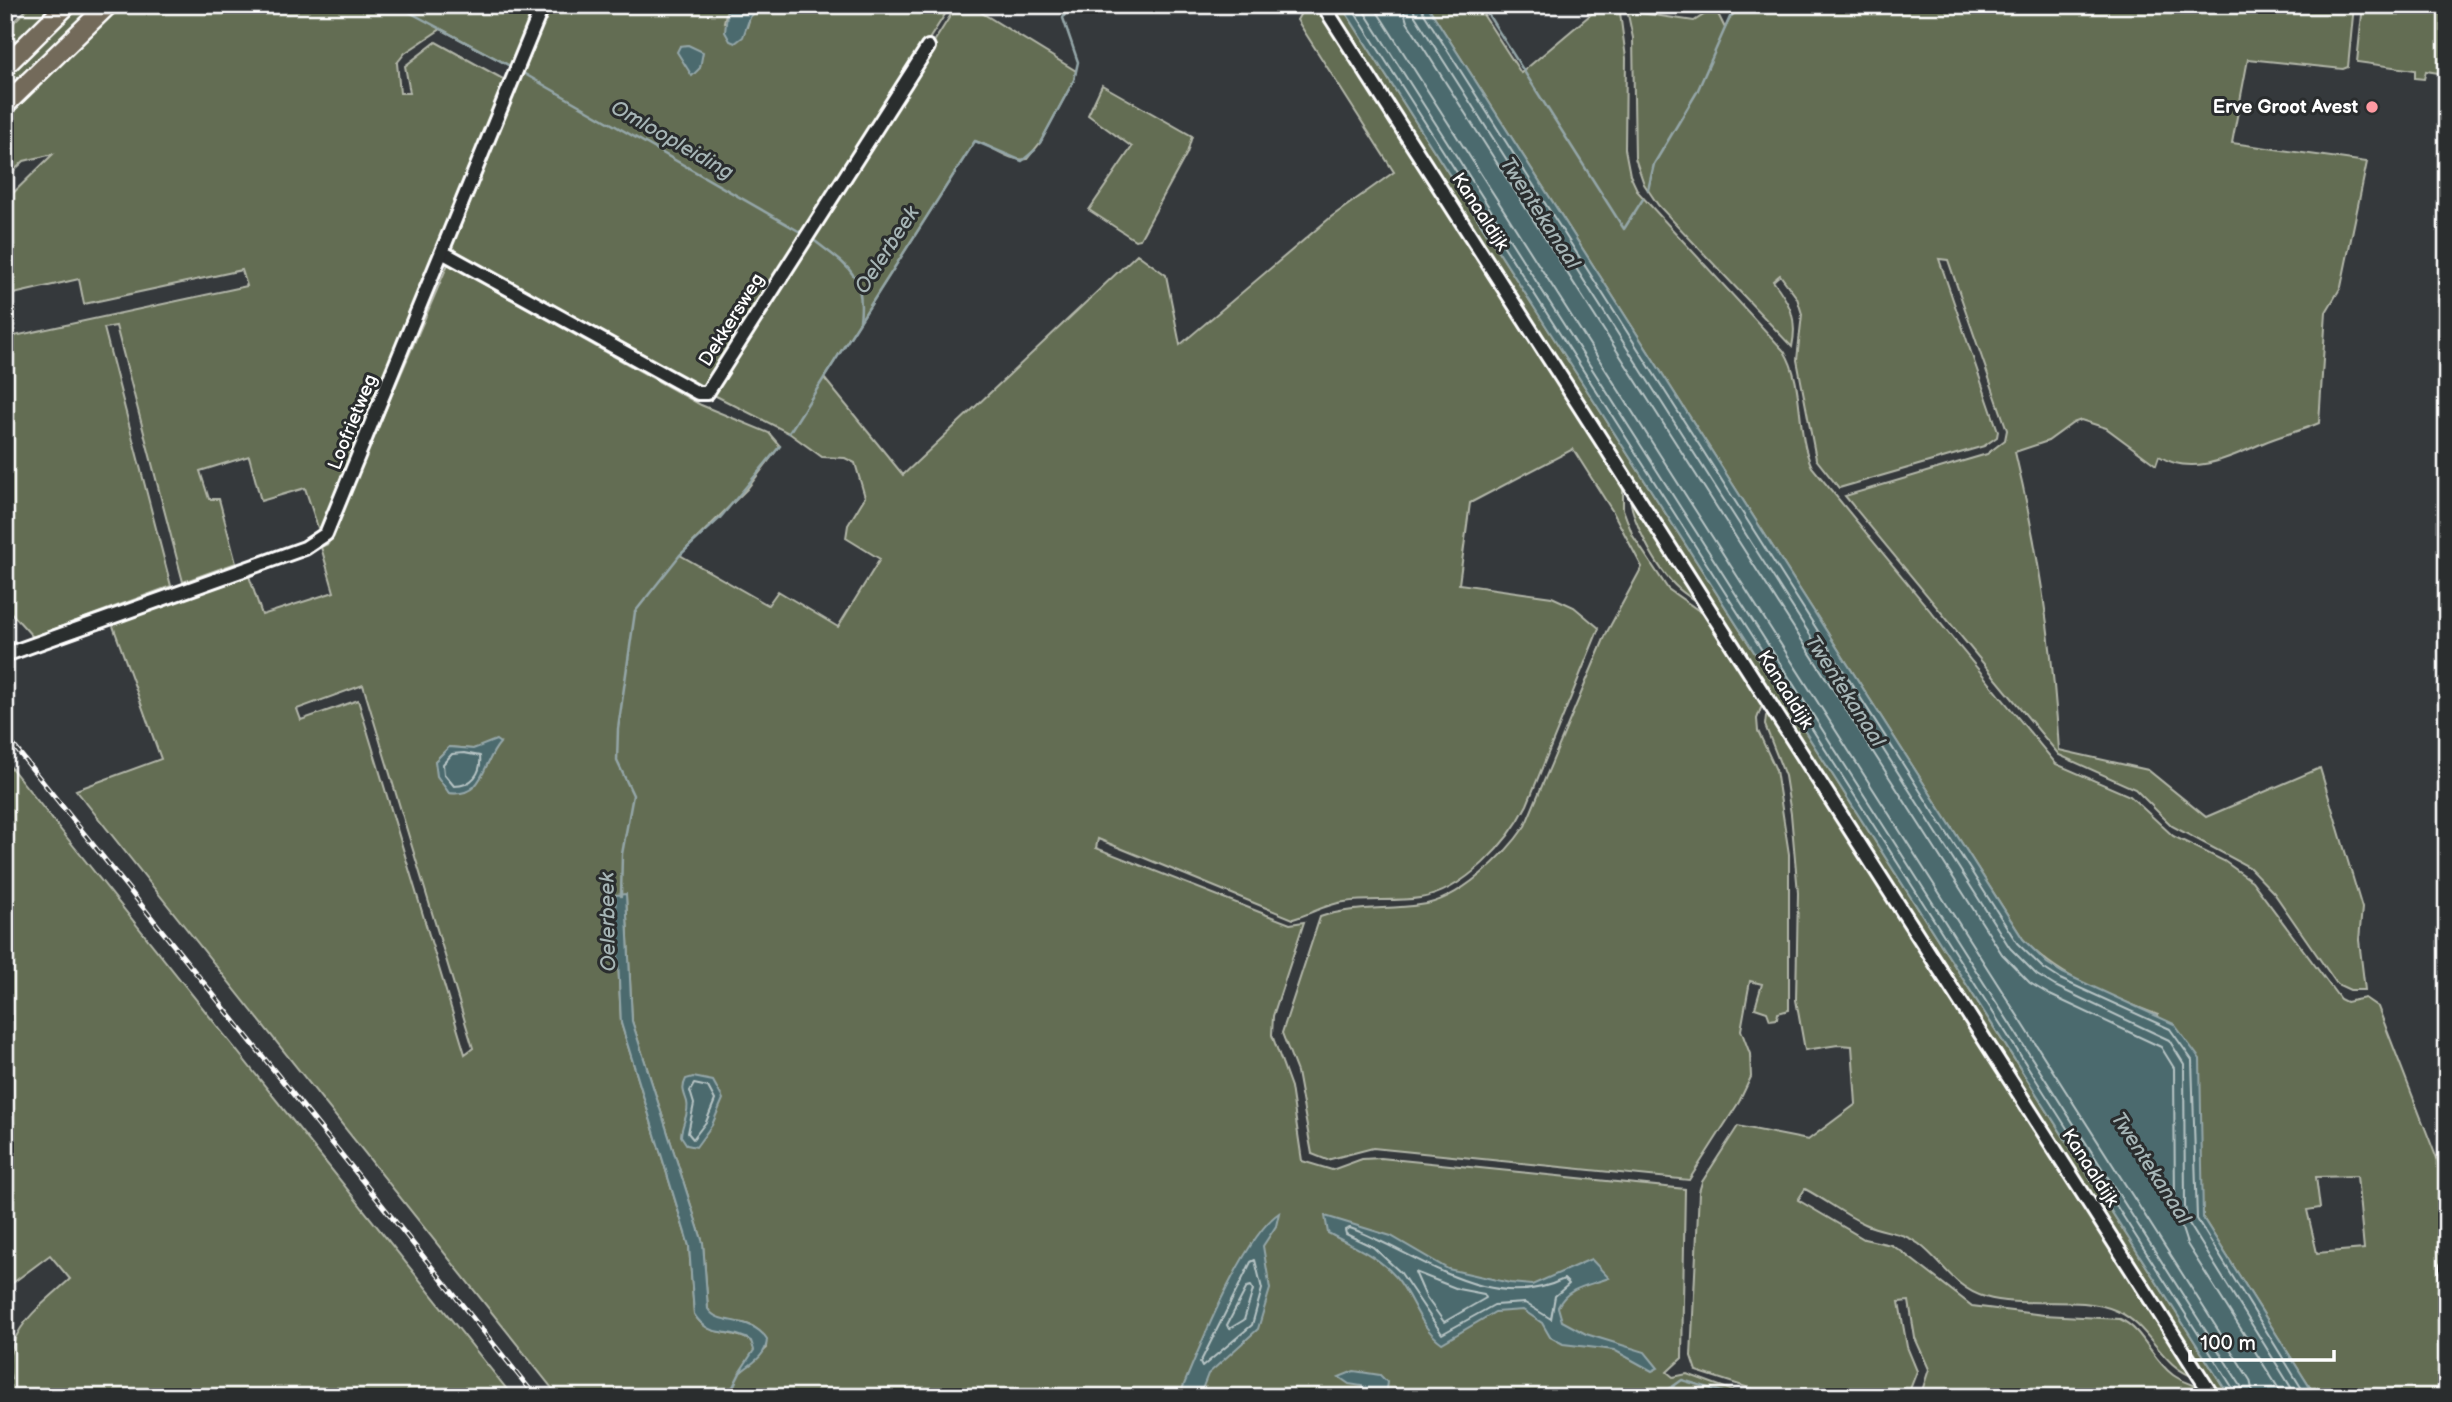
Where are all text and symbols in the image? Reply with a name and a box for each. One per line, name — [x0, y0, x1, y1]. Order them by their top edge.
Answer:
water label: Omloopleiding — [606, 95, 738, 185]
place label: Erve Groot Avest — [2213, 96, 2359, 119]
marker: Erve Groot Avest — [2364, 99, 2380, 115]
water label: Twentekanaal — [1495, 152, 1586, 275]
street label: Kanaaldijk — [1446, 169, 1514, 256]
water label: Oelerbeek — [849, 201, 925, 299]
street label: Dekkersweg — [694, 269, 770, 371]
street label: Loofrietweg — [323, 371, 383, 473]
water label: Twentekanaal — [1800, 630, 1891, 753]
street label: Kanaaldijk — [1752, 646, 1819, 734]
water label: Oelerbeek — [595, 871, 621, 972]
water label: Twentekanaal — [2106, 1107, 2197, 1230]
street label: Kanaaldijk — [2056, 1125, 2124, 1212]
scale bar — [2190, 1318, 2333, 1362]
text: 100 m — [2200, 1331, 2256, 1356]

